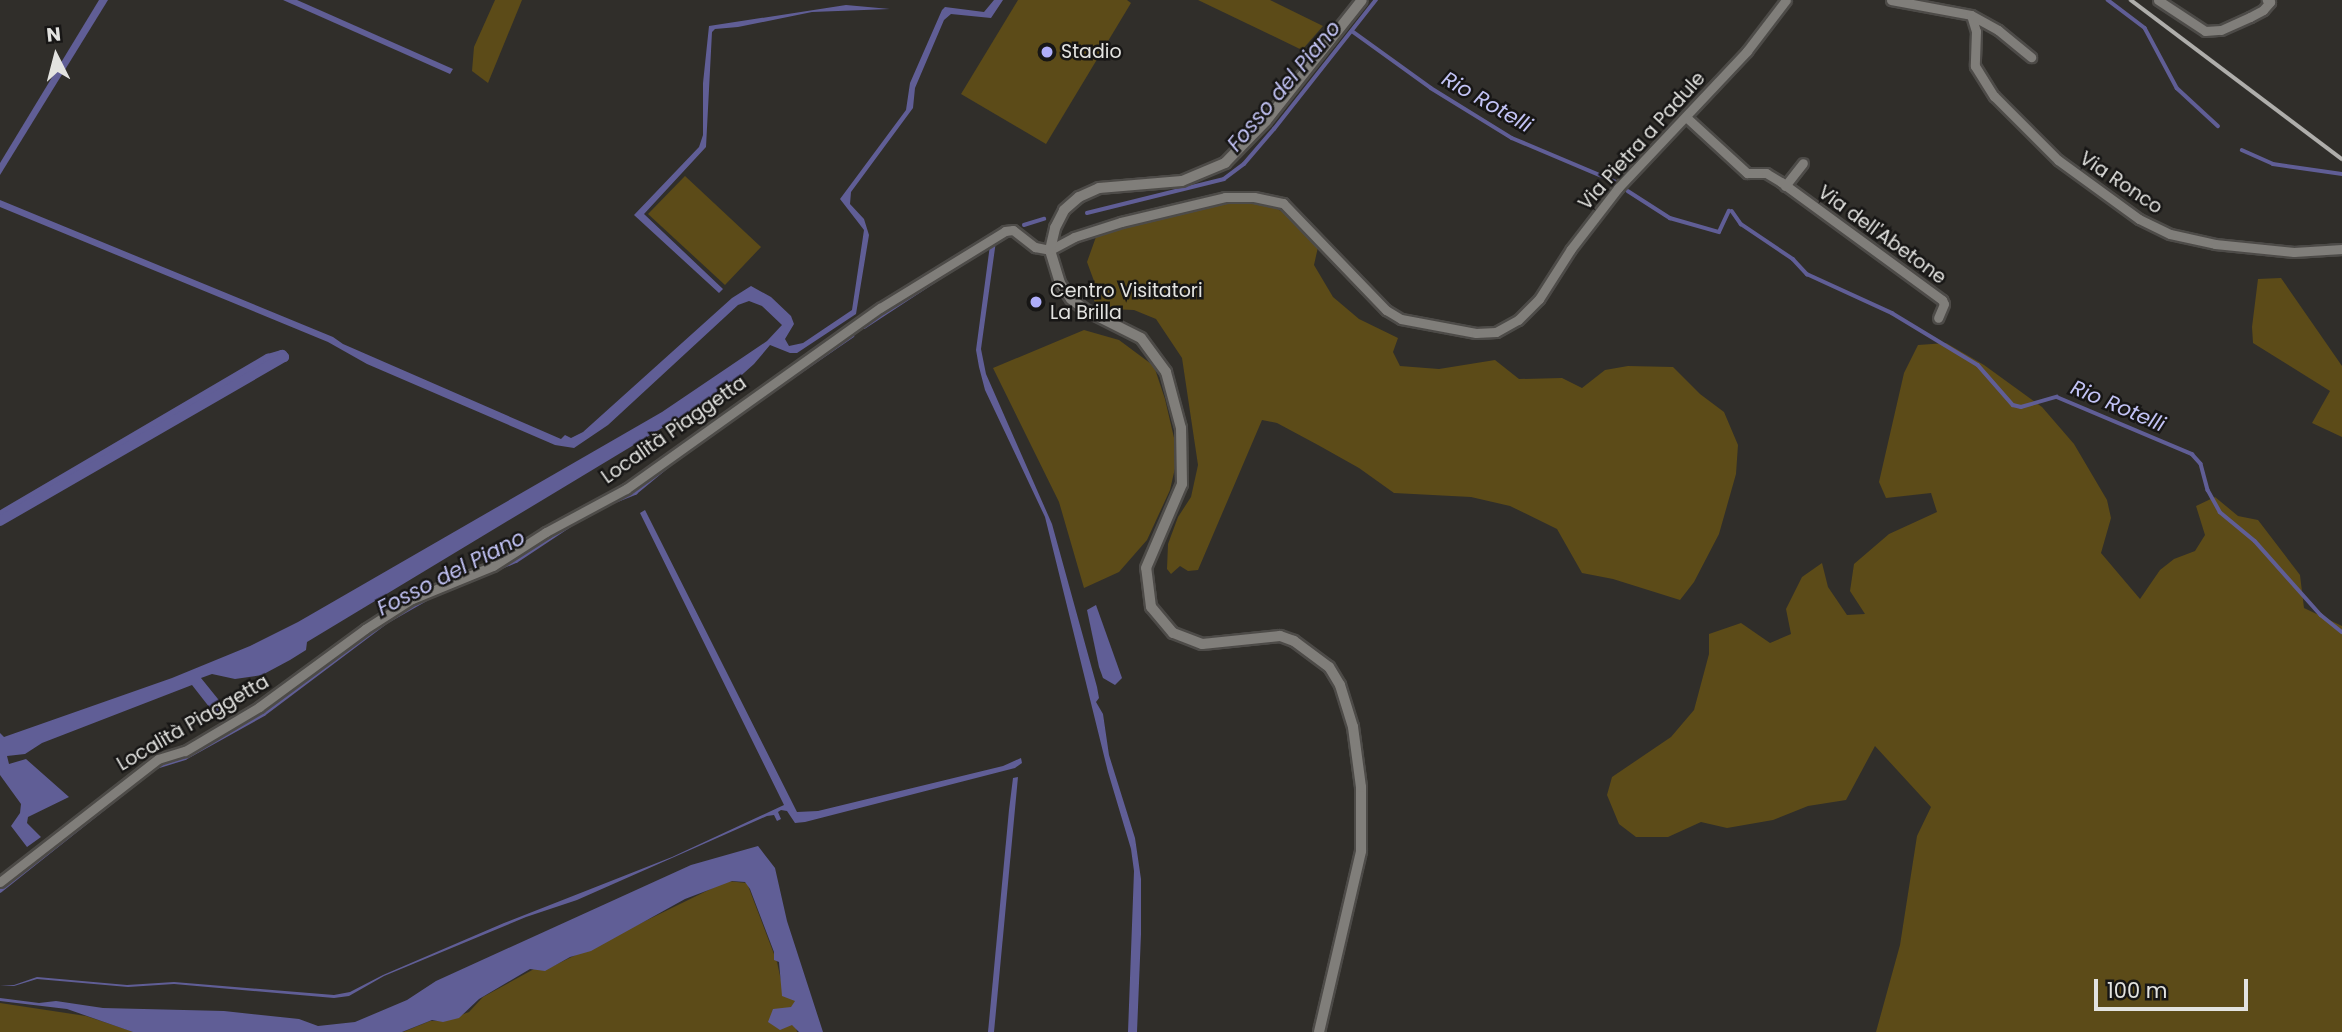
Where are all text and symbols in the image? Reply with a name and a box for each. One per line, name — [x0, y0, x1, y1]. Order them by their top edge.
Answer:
water label: Fosso del Piano — [1222, 16, 1346, 156]
text: N — [45, 20, 62, 49]
north arrow — [21, 21, 91, 91]
place label: Stadio — [1061, 41, 1122, 63]
marker: Stadio — [1039, 44, 1055, 60]
water label: Rio Rotelli — [1437, 66, 1537, 138]
street label: Via Pietra a Padule — [1574, 67, 1710, 215]
street label: Via Ronco — [2075, 147, 2167, 219]
street label: Via dell'Abetone — [1813, 181, 1951, 289]
place label: Centro Visitatori La Brilla — [1050, 280, 1203, 324]
marker: Centro Visitatori La Brilla — [1028, 294, 1044, 310]
street label: Località Piaggetta — [597, 371, 751, 489]
water label: Rio Rotelli — [2067, 375, 2169, 437]
water label: Fosso del Piano — [373, 525, 529, 621]
street label: Località Piaggetta — [113, 670, 273, 776]
scale bar — [2097, 965, 2251, 1009]
text: 100 m — [2107, 976, 2167, 1005]

